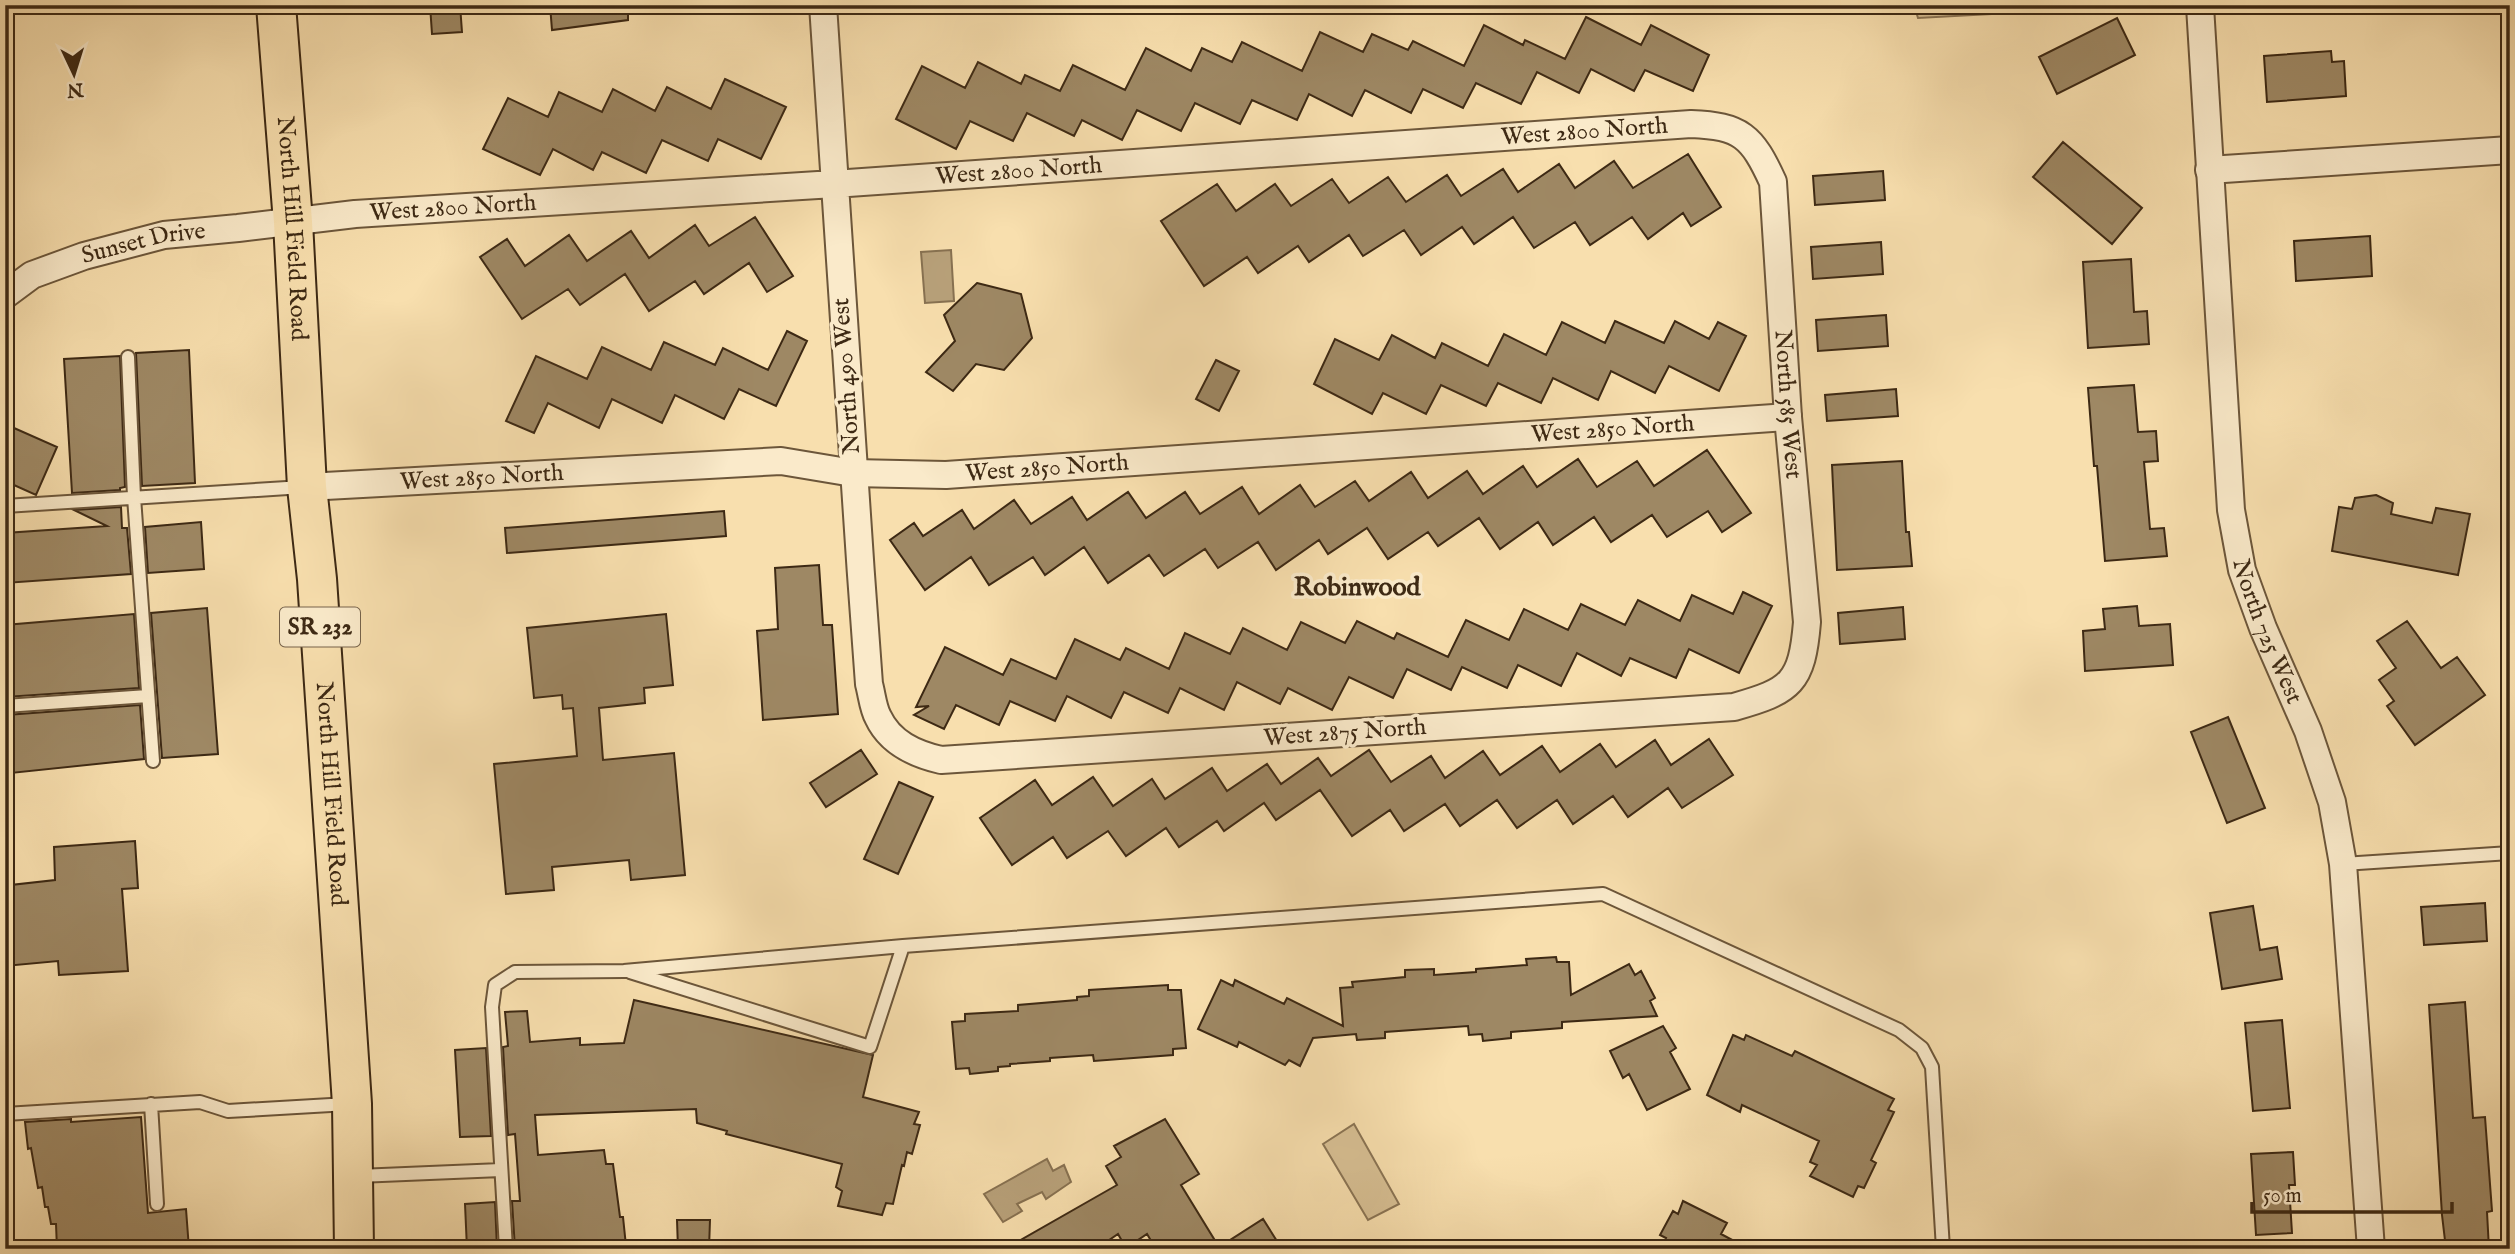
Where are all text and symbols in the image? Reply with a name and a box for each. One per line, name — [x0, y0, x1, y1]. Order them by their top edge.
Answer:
north arrow — [38, 38, 108, 108]
text: N — [65, 76, 85, 102]
street label: West 2800 North — [1500, 110, 1669, 153]
street label: North Hill Field Road — [269, 115, 315, 342]
street label: West 2800 North — [934, 150, 1103, 192]
street label: West 2800 North — [369, 187, 537, 229]
street label: Sunset Drive — [78, 216, 207, 272]
street label: North 490 West — [826, 297, 868, 455]
street label: North 585 West — [1767, 329, 1809, 480]
street label: West 2850 North — [1530, 408, 1696, 450]
street label: West 2850 North — [964, 447, 1130, 489]
street label: West 2850 North — [399, 457, 565, 497]
street label: North 725 West — [2225, 557, 2310, 709]
district label: Robinwood — [1294, 571, 1422, 604]
road number: SR 232 — [280, 608, 360, 646]
street label: North Hill Field Road — [308, 681, 354, 907]
street label: West 2875 North — [1263, 712, 1428, 754]
scale bar — [2252, 1170, 2452, 1214]
text: 50 m — [2263, 1183, 2302, 1210]

